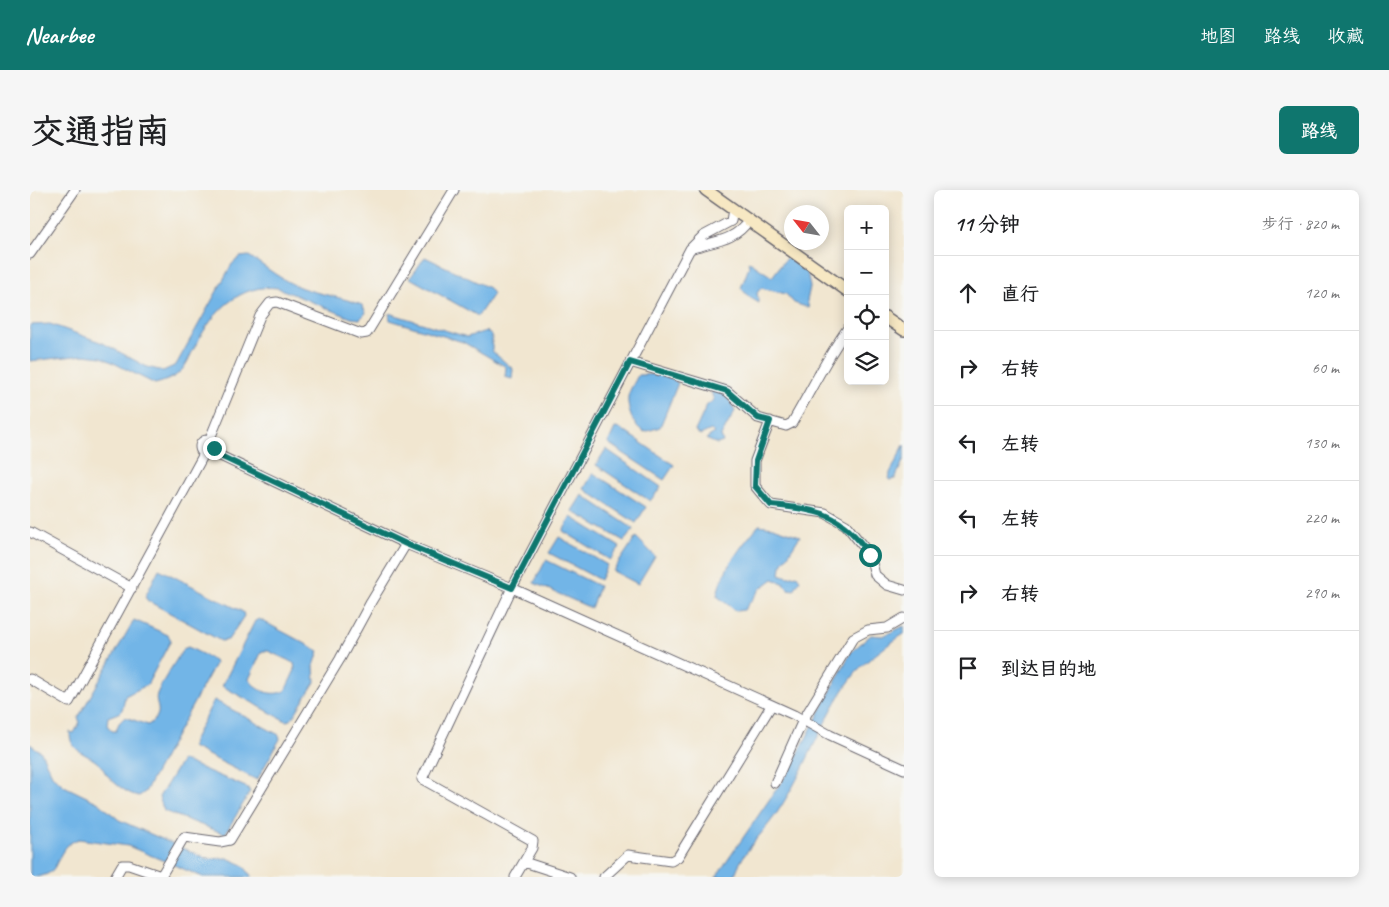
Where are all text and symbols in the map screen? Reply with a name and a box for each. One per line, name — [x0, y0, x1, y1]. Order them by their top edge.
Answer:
text: Nearbee — [25, 20, 93, 50]
text: 地图 — [1200, 25, 1236, 47]
text: 路线 — [1264, 25, 1300, 47]
text: 收藏 — [1328, 25, 1364, 47]
button: 路线 — [1279, 106, 1359, 154]
text: 交通指南 — [30, 109, 170, 154]
north arrow — [784, 205, 829, 250]
map controls — [844, 205, 889, 385]
button: + — [844, 205, 889, 250]
text: 11 分钟 — [954, 211, 1020, 237]
text: 步行 · 820 m — [1262, 214, 1339, 234]
button: − — [844, 250, 889, 295]
icon: ahead — [954, 279, 982, 307]
text: 直行 — [1001, 282, 1039, 306]
text: 120 m — [1305, 283, 1339, 303]
button: locate — [844, 295, 889, 340]
button: layers — [844, 340, 889, 385]
icon: right — [954, 354, 982, 382]
text: 右转 — [1001, 357, 1039, 381]
text: 60 m — [1312, 358, 1339, 378]
icon: left — [954, 429, 982, 457]
text: 左转 — [1001, 432, 1039, 456]
text: 130 m — [1305, 433, 1339, 453]
route end — [203, 437, 226, 460]
icon: left — [954, 504, 982, 532]
text: 左转 — [1001, 507, 1039, 531]
text: 220 m — [1305, 508, 1339, 528]
route start — [859, 544, 882, 567]
icon: right — [954, 579, 982, 607]
text: 右转 — [1001, 582, 1039, 606]
text: 290 m — [1305, 583, 1339, 603]
icon: arrive — [954, 654, 982, 682]
text: 到达目的地 — [1001, 657, 1096, 681]

